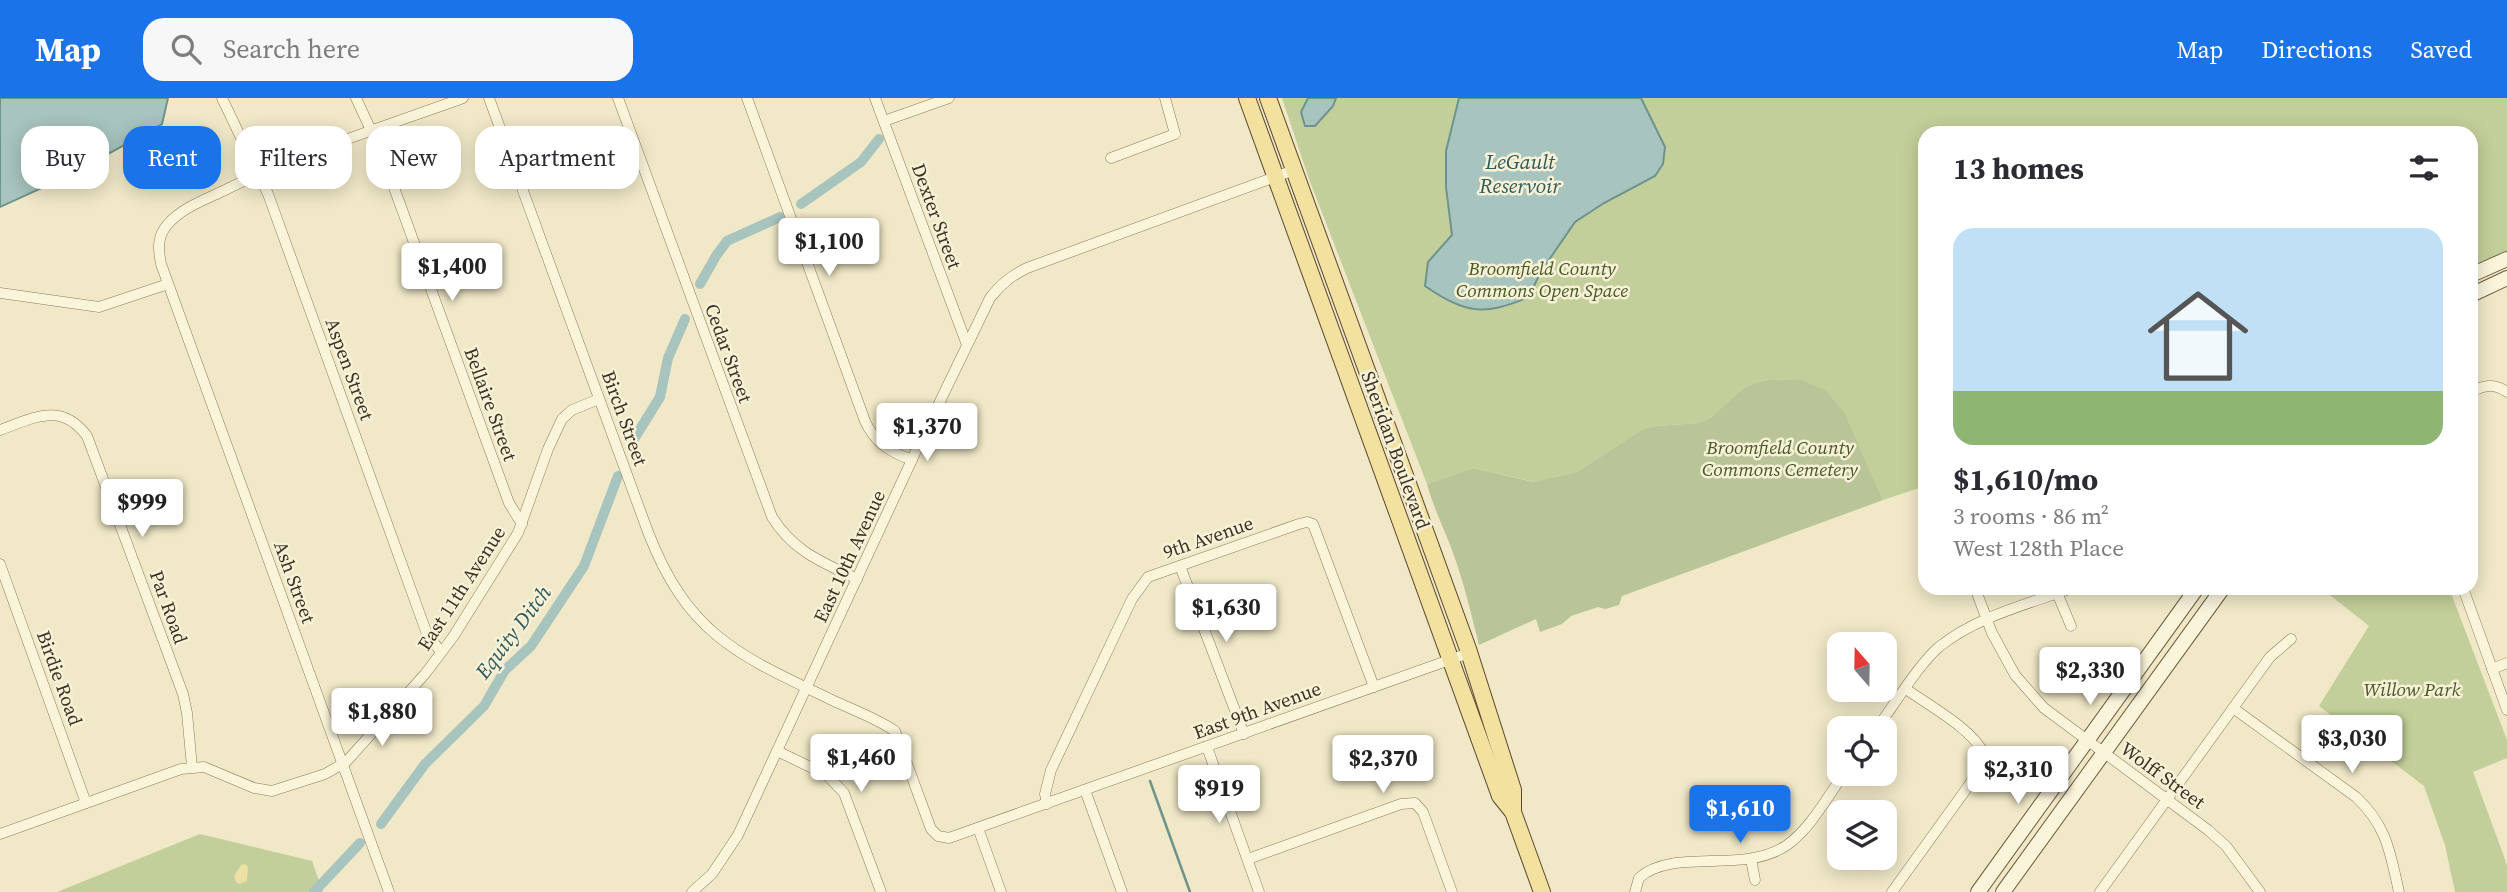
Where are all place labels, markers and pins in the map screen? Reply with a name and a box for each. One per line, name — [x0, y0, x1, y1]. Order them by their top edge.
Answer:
pin: $1,100 — [772, 218, 886, 278]
pin: $1,400 — [395, 244, 509, 303]
pin: $1,370 — [870, 404, 984, 463]
pin: $999 — [101, 480, 183, 539]
pin: $1,630 — [1169, 584, 1283, 644]
pin: $2,330 — [2033, 648, 2147, 707]
pin: $1,880 — [325, 688, 439, 748]
pin: $3,030 — [2295, 716, 2409, 775]
pin: $1,460 — [804, 734, 918, 794]
pin: $2,370 — [1326, 736, 1440, 795]
pin: $2,310 — [1961, 746, 2075, 806]
pin: $919 — [1178, 766, 1260, 825]
pin: $1,610 — [1683, 786, 1797, 845]

